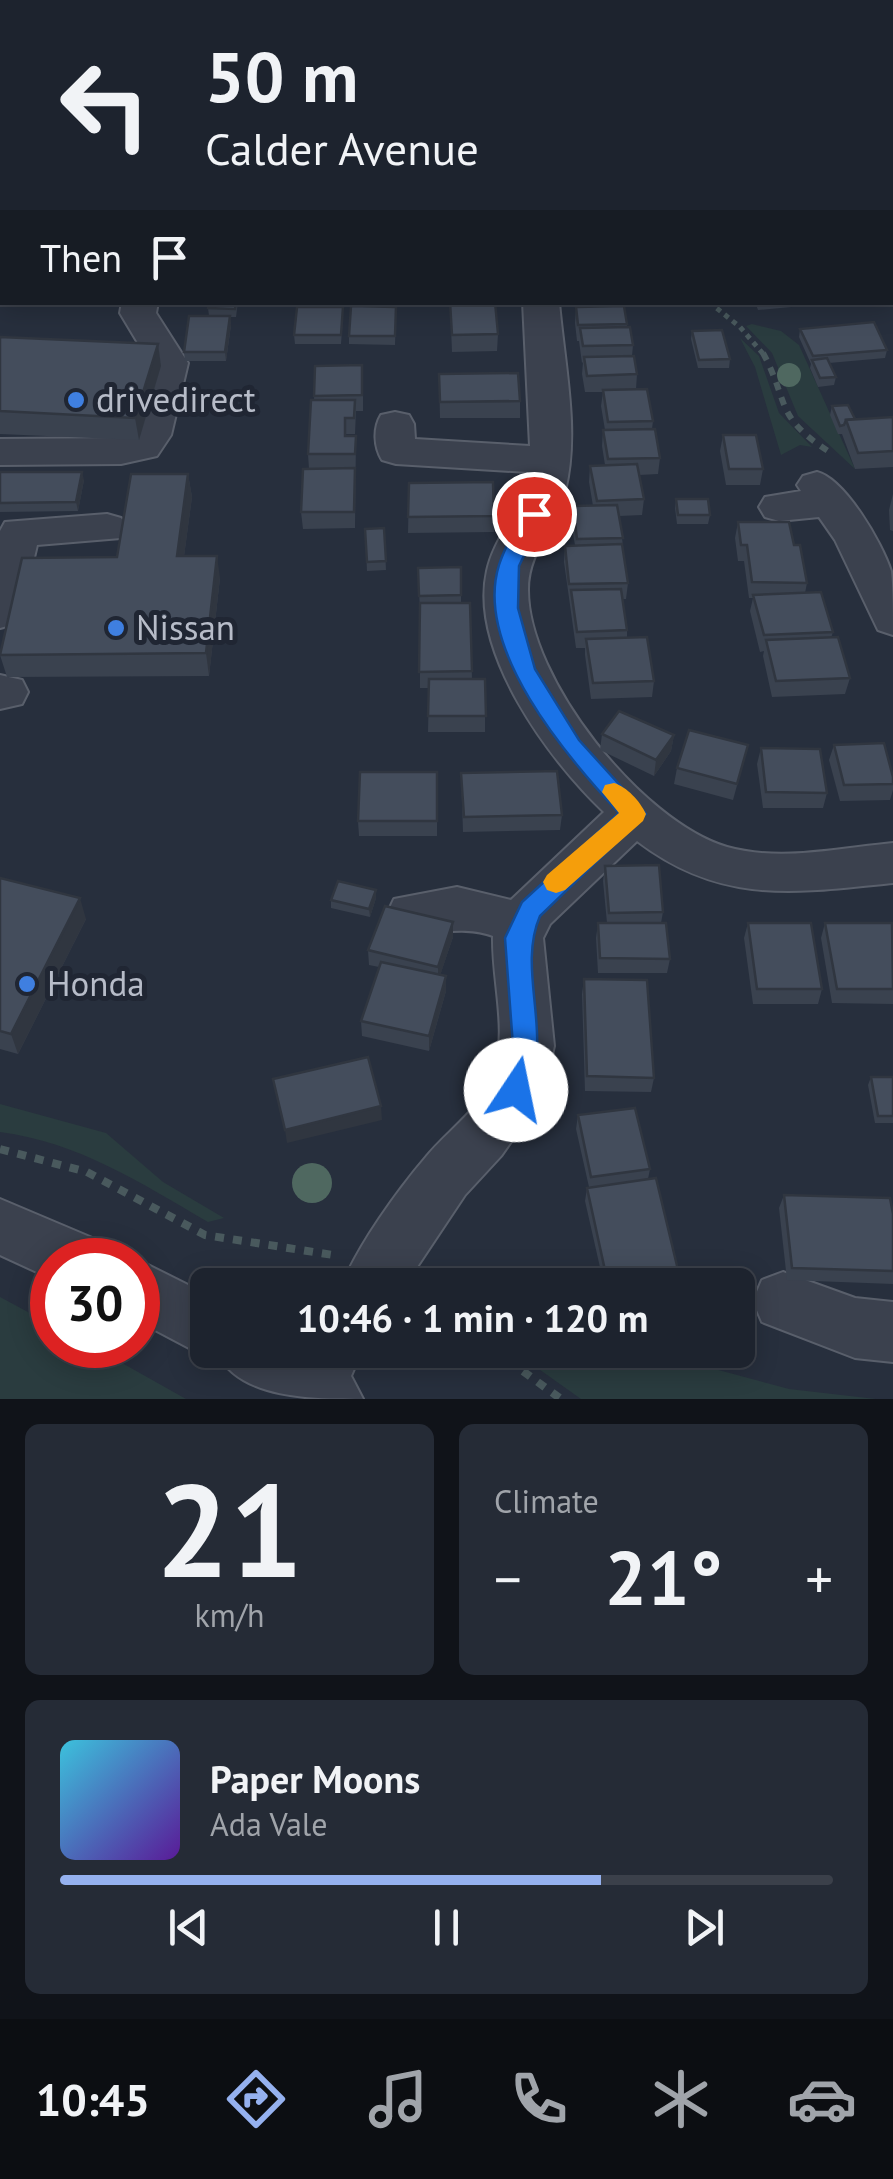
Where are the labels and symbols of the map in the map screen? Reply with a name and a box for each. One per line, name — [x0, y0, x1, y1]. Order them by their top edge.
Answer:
place label: drivedirect — [96, 376, 256, 422]
marker: drivedirect — [65, 389, 87, 411]
pin — [492, 472, 577, 557]
place label: Nissan — [136, 604, 235, 650]
marker: Nissan — [105, 617, 127, 639]
place label: Honda — [47, 960, 145, 1006]
marker: Honda — [16, 973, 38, 995]
position arrow — [464, 1038, 568, 1142]
speed limit sign: 30 — [30, 1238, 160, 1368]

